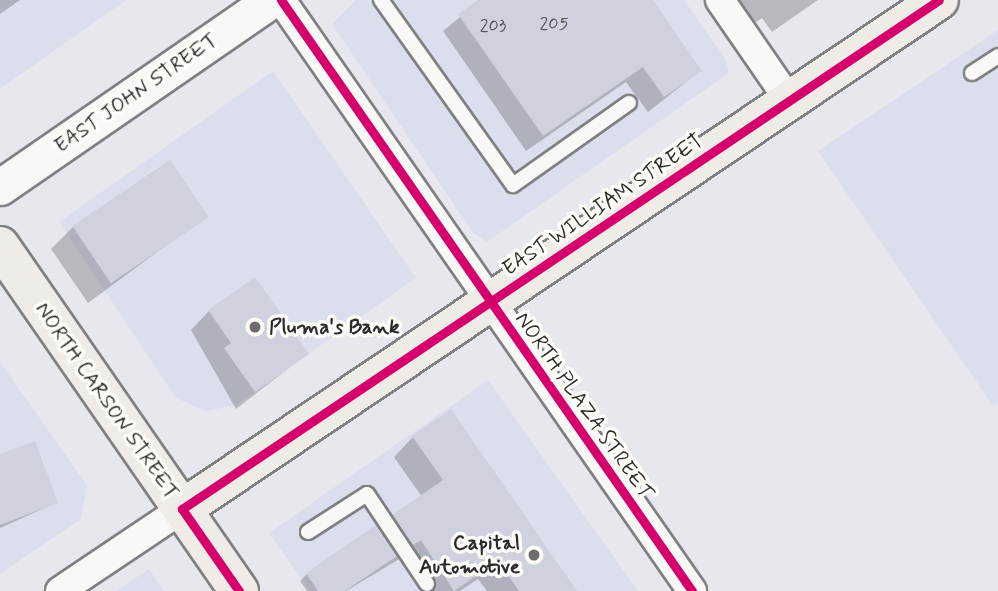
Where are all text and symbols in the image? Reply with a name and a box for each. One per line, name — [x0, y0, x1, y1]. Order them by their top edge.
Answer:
house number: 205 — [539, 13, 569, 35]
house number: 203 — [480, 15, 506, 37]
street label: EAST JOHN STREET — [50, 27, 222, 159]
street label: EAST WILLIAM STREET — [497, 128, 709, 282]
street label: NORTH CARSON STREET — [29, 297, 185, 505]
street label: NORTH PLAZA STREET — [510, 308, 658, 504]
place label: Pluma's Bank — [269, 314, 395, 340]
marker: Pluma's Bank — [247, 319, 263, 335]
place label: Capital Automotive — [419, 530, 520, 580]
marker: Capital Automotive — [526, 547, 542, 563]

